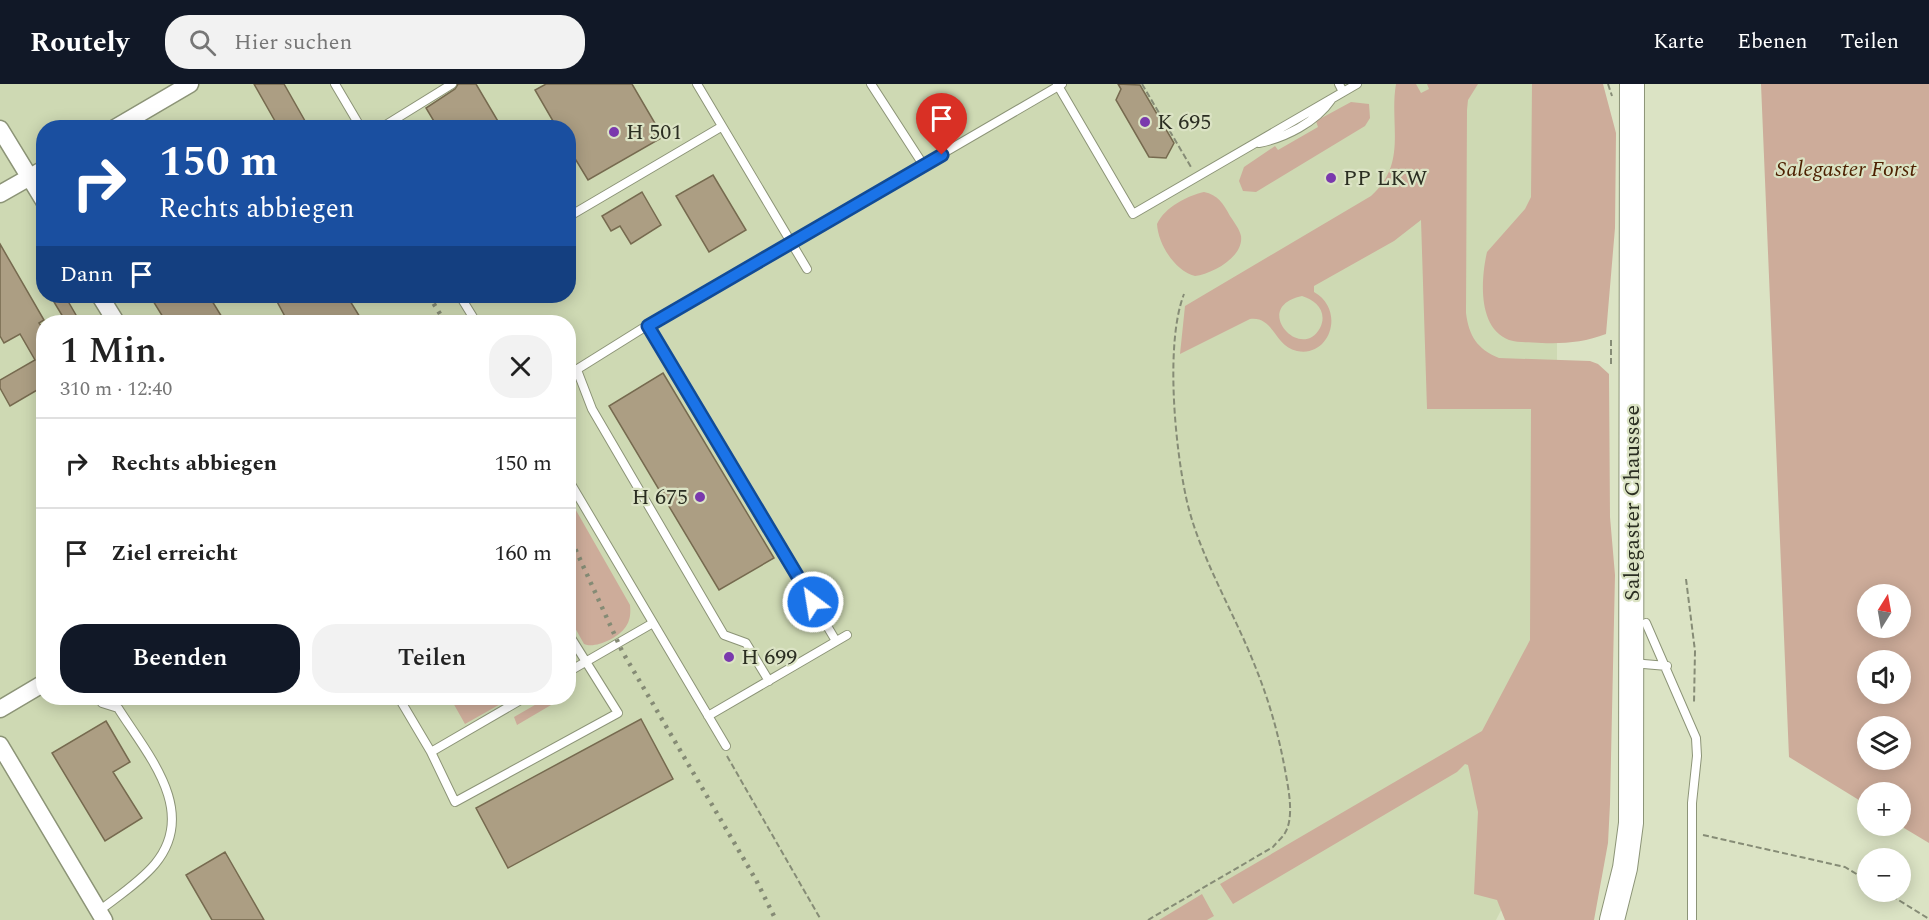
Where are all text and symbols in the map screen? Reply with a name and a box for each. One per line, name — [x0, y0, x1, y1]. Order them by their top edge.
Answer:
search box — [165, 15, 585, 69]
text: Routely — [30, 21, 129, 64]
icon: search — [186, 26, 219, 59]
text: Hier suchen — [234, 26, 352, 59]
text: Karte — [1653, 26, 1704, 58]
text: Ebenen — [1737, 26, 1808, 58]
text: Teilen — [1841, 26, 1899, 58]
pin — [916, 93, 967, 155]
icon: arrive — [925, 102, 958, 135]
place label: K 695 — [1157, 106, 1211, 139]
marker: K 695 — [1138, 115, 1152, 129]
place label: H 501 — [626, 116, 682, 149]
marker: H 501 — [607, 125, 621, 139]
text: 150 m — [159, 131, 278, 194]
icon: right — [60, 144, 138, 222]
park label: Salegaster Forst — [1776, 153, 1917, 186]
place label: PP LKW — [1343, 162, 1428, 195]
marker: PP LKW — [1324, 171, 1338, 185]
text: Rechts abbiegen — [159, 188, 354, 230]
text: Dann — [60, 258, 113, 291]
icon: arrive — [125, 258, 158, 291]
text: 1 Min. — [60, 324, 166, 379]
button: close — [489, 335, 552, 398]
text: 310 m · 12:40 — [60, 374, 172, 404]
street label: Salegaster Chaussee — [1616, 405, 1649, 601]
icon: right — [60, 447, 93, 480]
text: Rechts abbiegen — [111, 447, 277, 480]
text: 150 m — [495, 447, 552, 480]
place label: H 675 — [632, 481, 688, 514]
marker: H 675 — [693, 490, 707, 504]
icon: arrive — [60, 537, 93, 570]
text: Ziel erreicht — [111, 537, 238, 570]
text: 160 m — [495, 537, 552, 570]
position arrow — [781, 570, 845, 634]
north arrow — [1857, 584, 1911, 638]
map controls — [1857, 584, 1911, 902]
button: Beenden — [60, 624, 300, 693]
button: Teilen — [312, 624, 552, 693]
place label: H 699 — [741, 641, 797, 674]
marker: H 699 — [722, 650, 736, 664]
button: sound — [1857, 650, 1911, 704]
button: layers — [1857, 716, 1911, 770]
button: + — [1857, 782, 1911, 836]
button: − — [1857, 848, 1911, 902]

